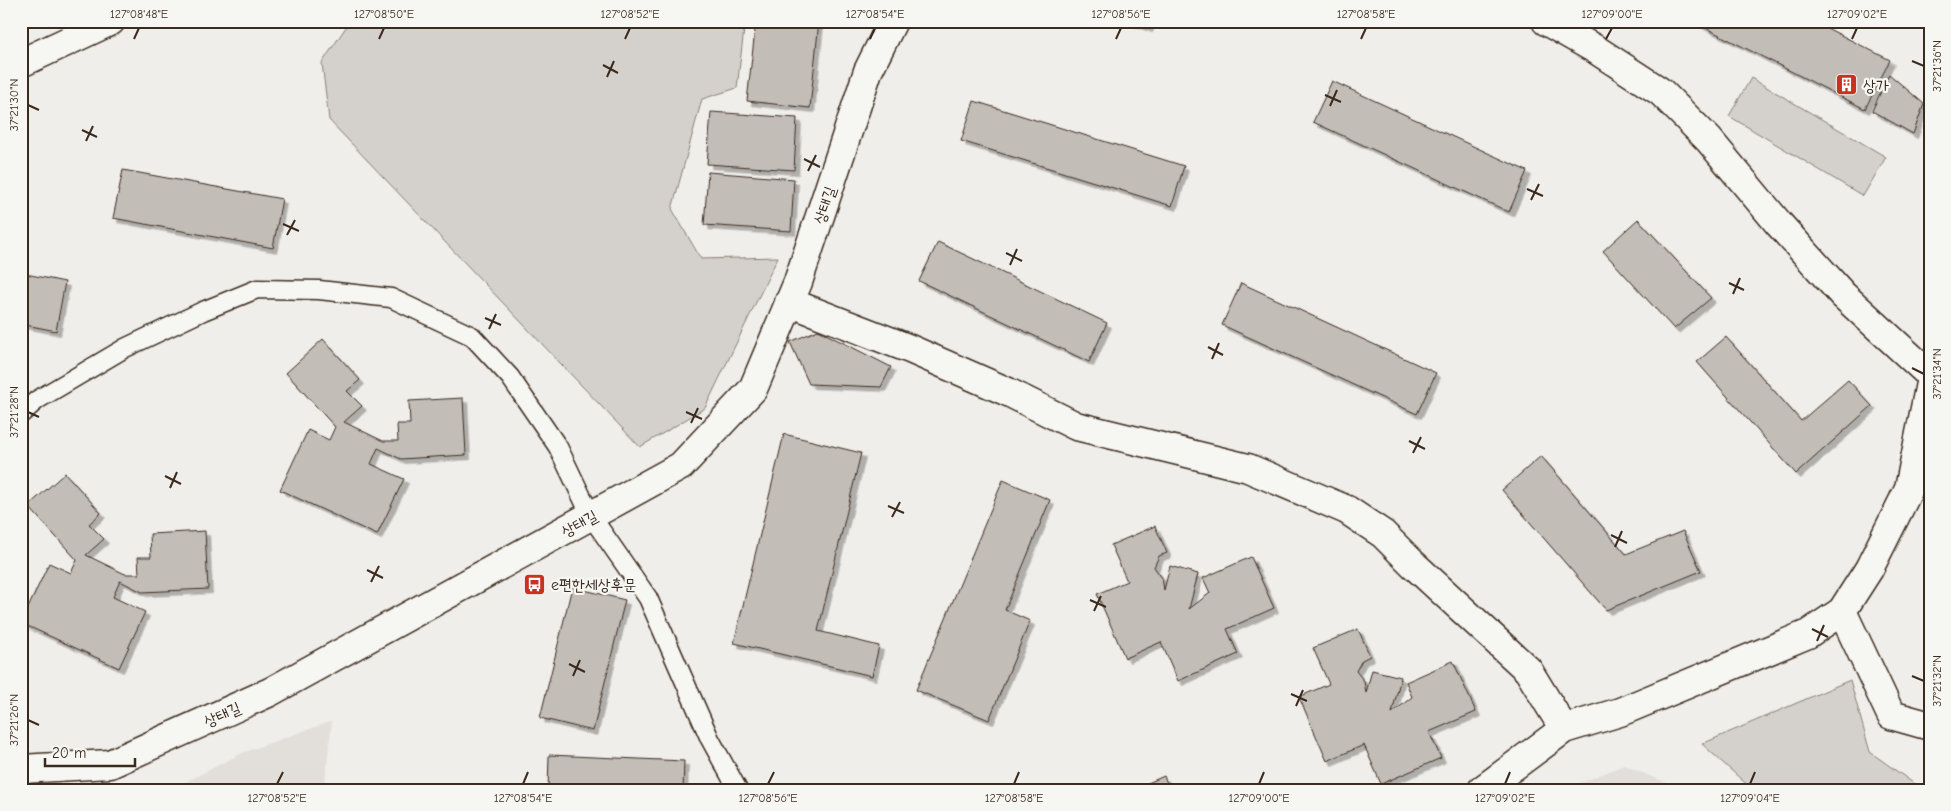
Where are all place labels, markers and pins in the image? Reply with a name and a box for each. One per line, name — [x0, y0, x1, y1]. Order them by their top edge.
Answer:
building icon: 상가 — [1835, 73, 1859, 97]
place label: 상가 — [1863, 77, 1889, 95]
bus stop icon: e편한세상후문 — [523, 572, 547, 596]
place label: e편한세상후문 — [551, 576, 636, 594]

